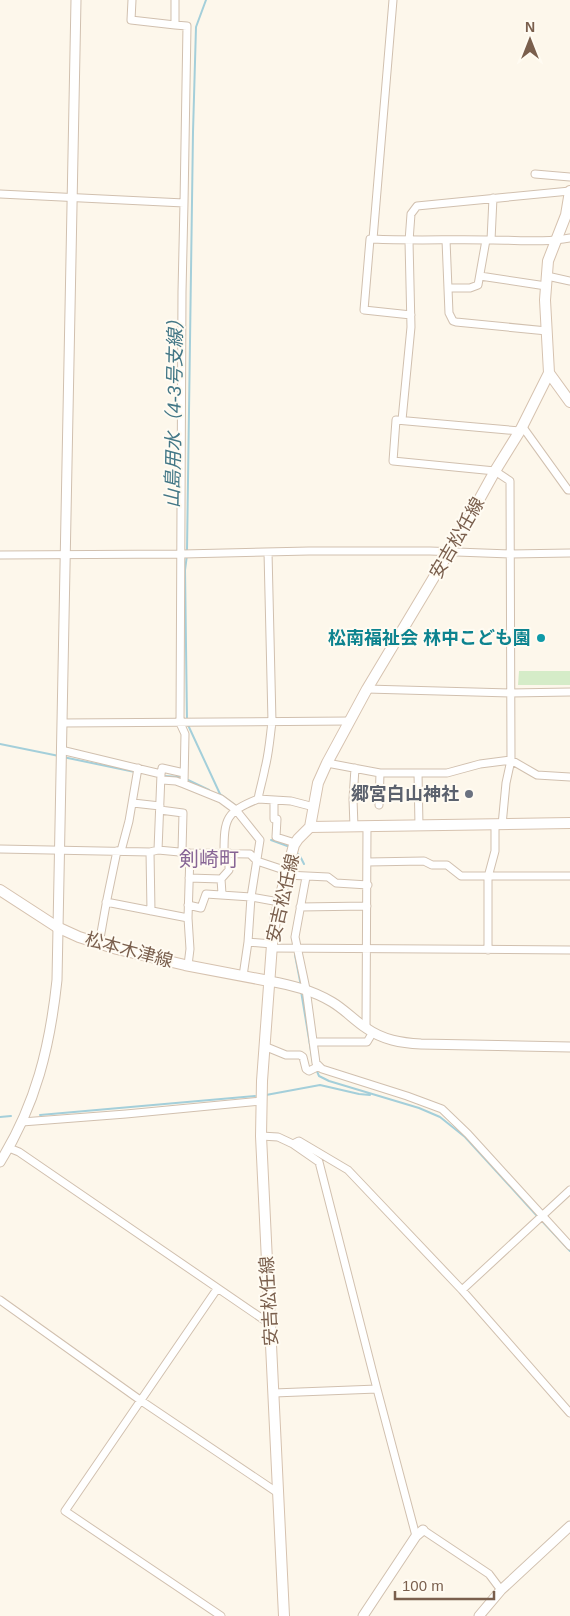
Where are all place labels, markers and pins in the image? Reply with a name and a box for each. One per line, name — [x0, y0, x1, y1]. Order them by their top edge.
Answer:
place label: 松南福祉会 林中こども園 — [328, 628, 531, 648]
marker: 松南福祉会 林中こども園 — [535, 632, 547, 644]
place label: 郷宮白山神社 — [351, 784, 459, 804]
marker: 郷宮白山神社 — [463, 788, 475, 800]

